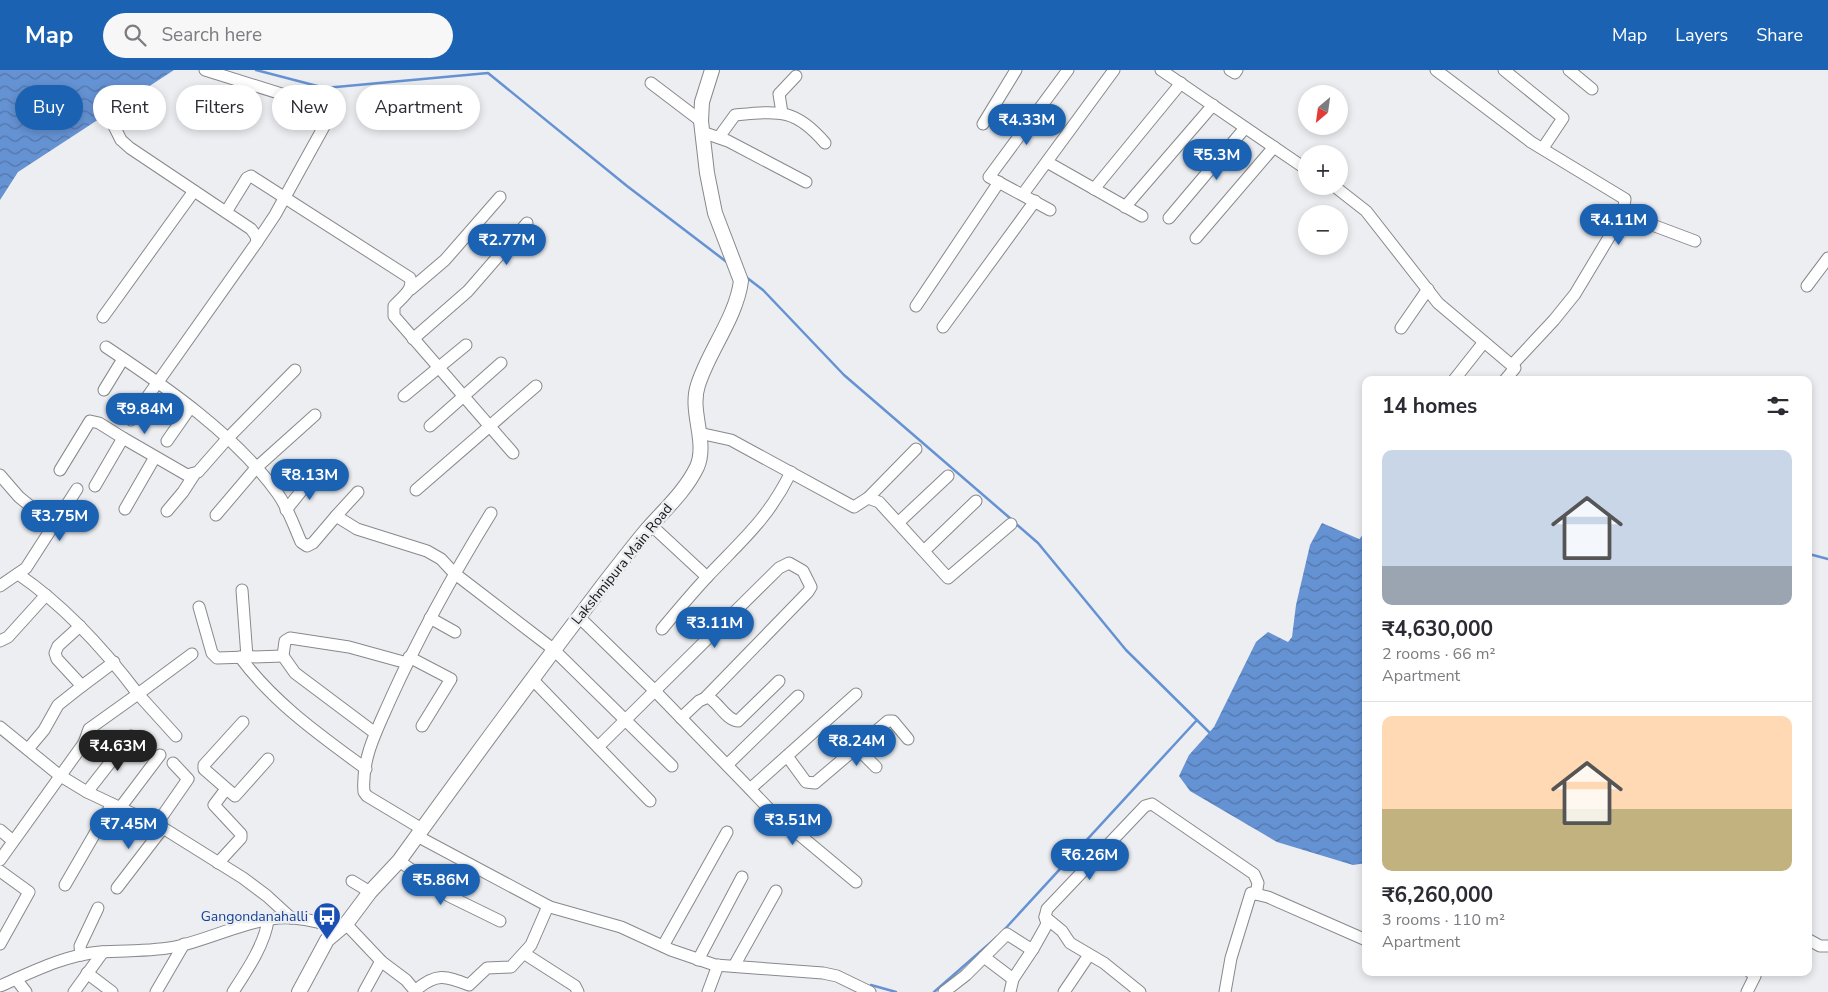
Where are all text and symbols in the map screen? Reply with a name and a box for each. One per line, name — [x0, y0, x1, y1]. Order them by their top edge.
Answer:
search box — [103, 13, 453, 58]
text: Map — [25, 19, 73, 51]
icon: search — [121, 21, 149, 49]
text: Search here — [161, 22, 262, 48]
text: Map — [1612, 23, 1647, 47]
text: Layers — [1675, 23, 1728, 47]
text: Share — [1756, 23, 1803, 47]
chip: Buy — [15, 85, 83, 130]
chip: Rent — [93, 85, 166, 130]
chip: Filters — [176, 85, 262, 130]
chip: New — [272, 85, 346, 130]
chip: Apartment — [356, 85, 480, 130]
north arrow — [1298, 85, 1348, 135]
map controls — [1298, 85, 1348, 255]
pin: ₹4.33M — [986, 104, 1068, 146]
text: ₹4.33M — [999, 109, 1055, 131]
pin: ₹5.3M — [1182, 138, 1252, 181]
text: ₹5.3M — [1194, 144, 1240, 166]
button: + — [1298, 145, 1348, 195]
pin: ₹4.11M — [1578, 204, 1660, 246]
button: − — [1298, 205, 1348, 255]
text: ₹4.11M — [1591, 209, 1647, 231]
pin: ₹2.77M — [466, 224, 548, 266]
text: ₹2.77M — [479, 229, 535, 251]
pin: ₹9.84M — [104, 392, 186, 435]
text: 14 homes — [1382, 392, 1477, 420]
icon: filters — [1764, 392, 1792, 420]
text: ₹9.84M — [117, 398, 173, 420]
pin: ₹8.13M — [269, 458, 351, 501]
text: ₹8.13M — [282, 464, 338, 486]
icon: home — [1542, 483, 1632, 573]
pin: ₹3.75M — [19, 500, 101, 542]
street label: Lakshmipura Main Road — [567, 500, 677, 628]
text: ₹3.75M — [32, 505, 88, 527]
pin: ₹3.11M — [674, 606, 756, 649]
text: ₹3.11M — [687, 612, 743, 634]
text: ₹4,630,000 — [1382, 615, 1493, 643]
text: 2 rooms · 66 m² — [1382, 643, 1495, 665]
text: Apartment — [1382, 665, 1460, 687]
pin: ₹8.24M — [816, 724, 898, 767]
pin: ₹4.63M — [77, 730, 159, 772]
text: ₹8.24M — [829, 730, 885, 752]
text: ₹4.63M — [90, 735, 146, 757]
icon: home — [1542, 748, 1632, 838]
pin: ₹3.51M — [752, 804, 834, 846]
pin: ₹7.45M — [88, 808, 170, 850]
text: ₹3.51M — [765, 809, 821, 831]
text: ₹7.45M — [101, 813, 157, 835]
pin: ₹6.26M — [1049, 838, 1131, 881]
text: ₹6.26M — [1062, 844, 1118, 866]
pin: ₹5.86M — [400, 864, 482, 906]
text: ₹5.86M — [413, 869, 469, 891]
text: ₹6,260,000 — [1382, 881, 1493, 909]
bus stop icon: Gangondanahalli — [312, 901, 342, 940]
place label: Gangondanahalli — [201, 907, 308, 926]
text: 3 rooms · 110 m² — [1382, 909, 1505, 931]
text: Apartment — [1382, 931, 1460, 953]

